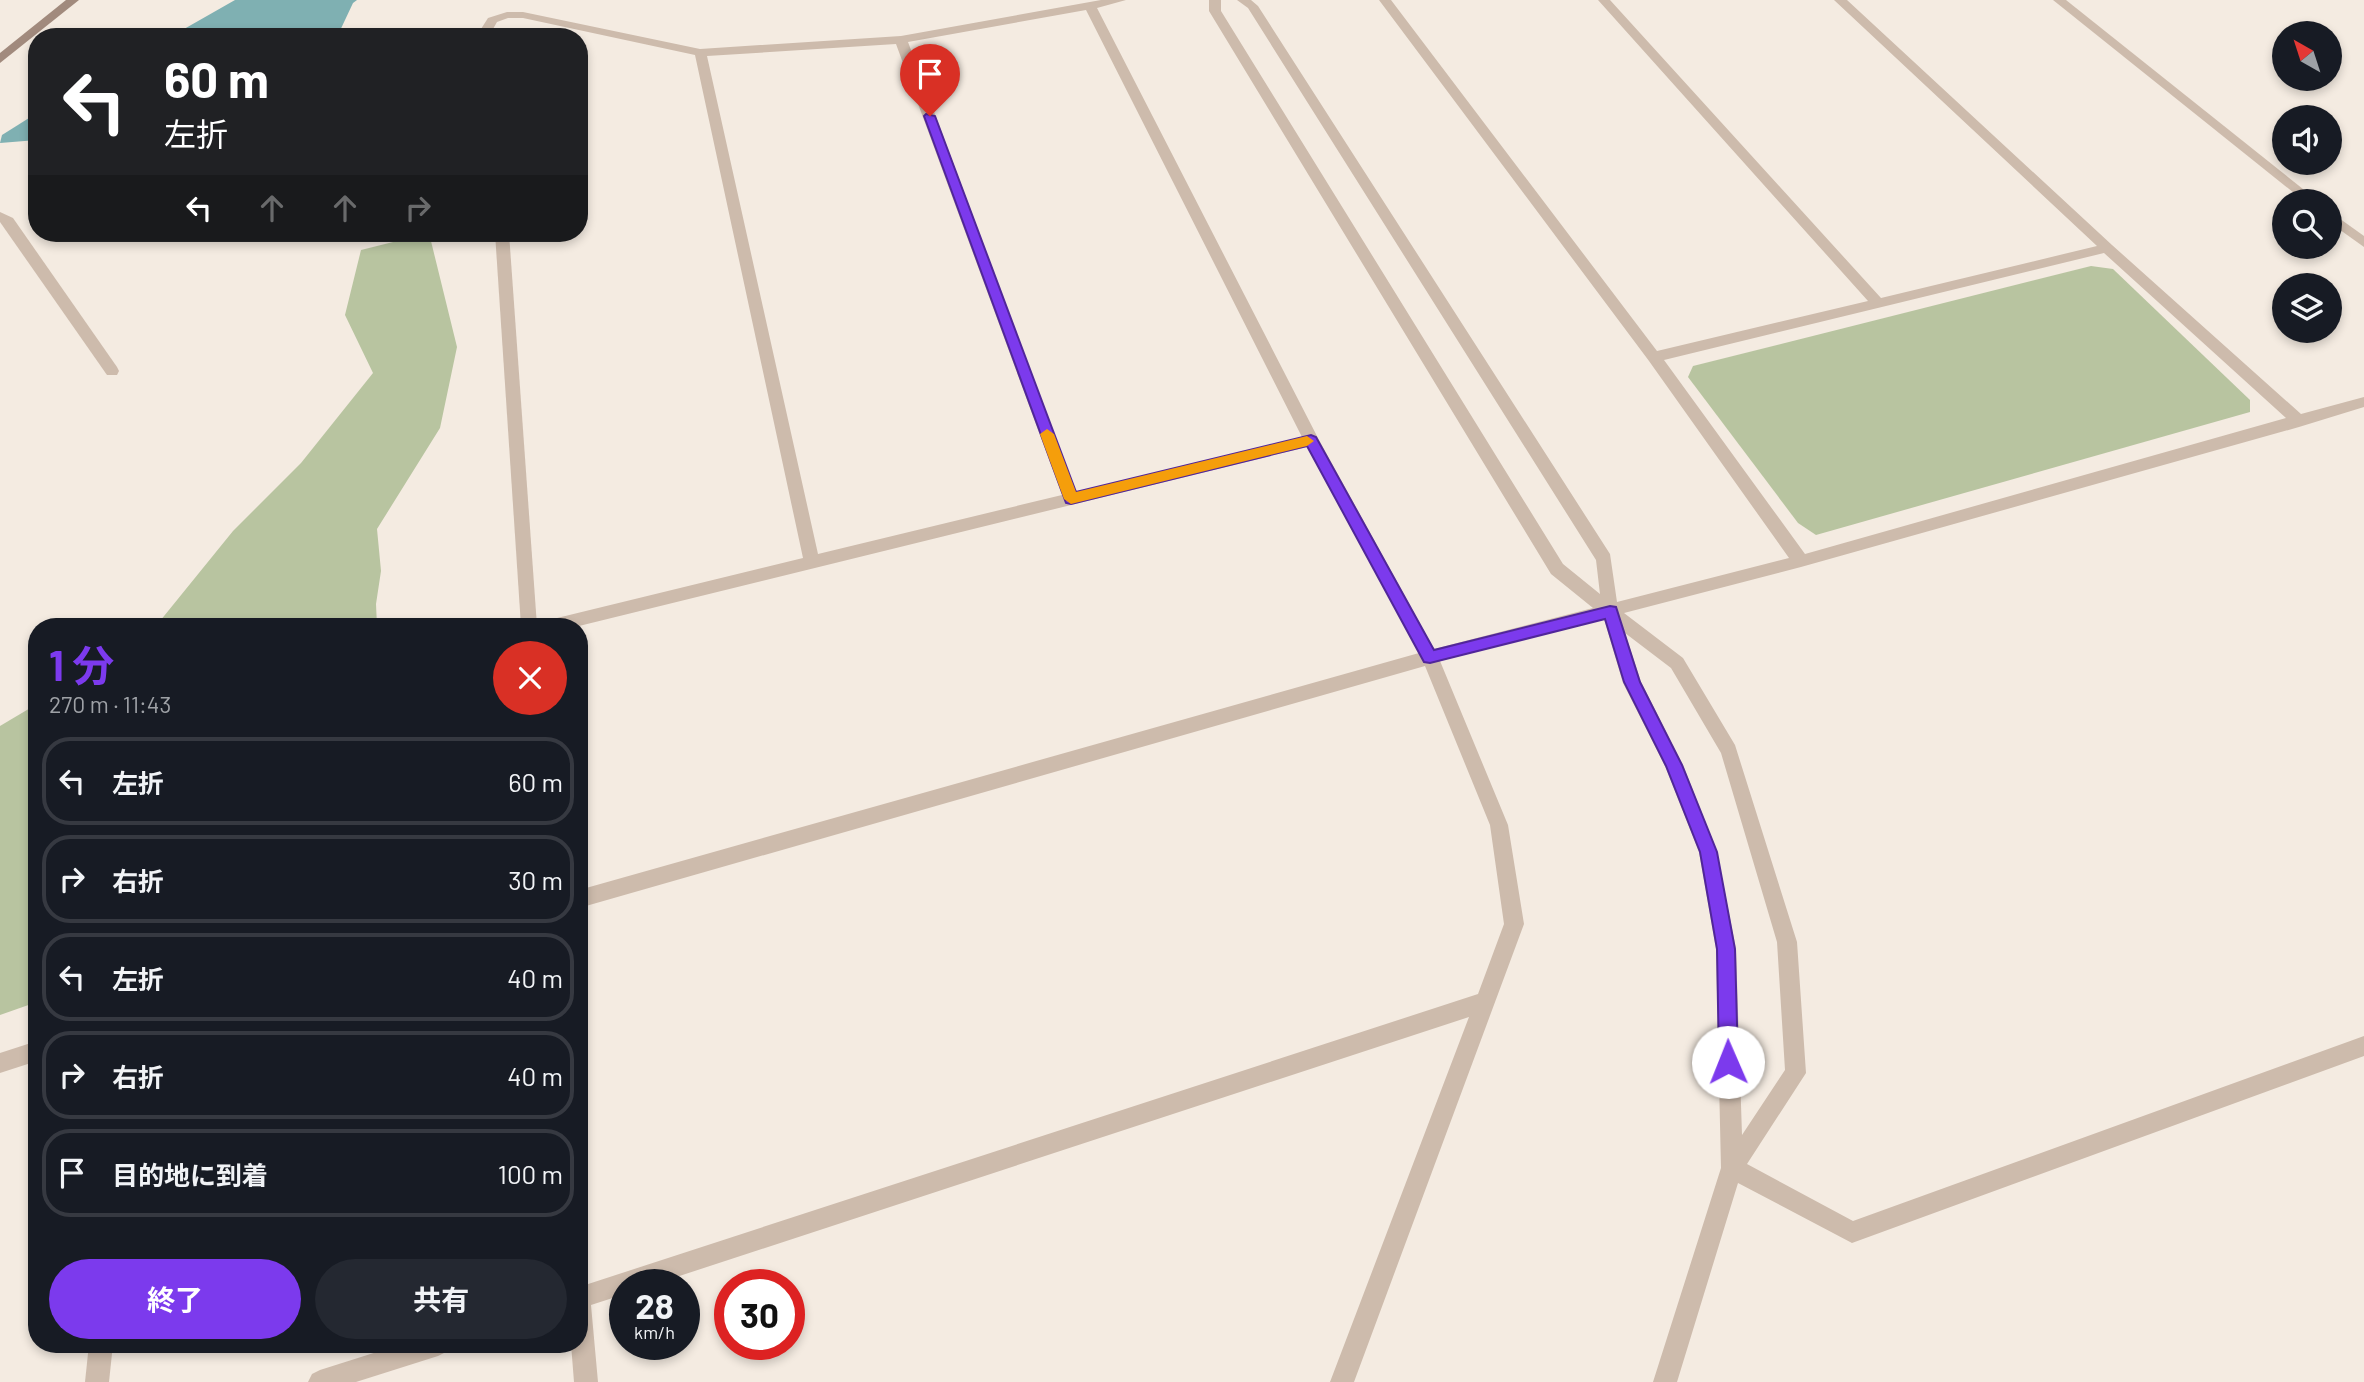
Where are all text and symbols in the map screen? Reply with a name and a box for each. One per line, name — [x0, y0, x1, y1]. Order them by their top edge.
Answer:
north arrow — [2272, 21, 2342, 91]
map controls — [2272, 21, 2342, 343]
pin — [900, 44, 960, 116]
text: 60 m — [164, 49, 269, 108]
icon: arrive — [911, 55, 949, 93]
icon: left — [49, 56, 140, 147]
button: sound — [2272, 105, 2342, 175]
text: 左折 — [164, 114, 228, 152]
icon: left — [180, 189, 218, 227]
icon: ahead — [253, 189, 291, 227]
icon: ahead — [326, 189, 364, 227]
icon: right — [399, 189, 437, 227]
button: search — [2272, 189, 2342, 259]
button: layers — [2272, 273, 2342, 343]
text: 1 分 — [49, 639, 114, 689]
button: close — [493, 641, 567, 715]
text: 270 m · 11:43 — [49, 690, 171, 718]
icon: left — [53, 762, 91, 800]
text: 60 m — [508, 766, 563, 797]
text: 左折 — [112, 767, 164, 798]
icon: right — [53, 860, 91, 898]
text: 30 m — [508, 864, 563, 895]
text: 右折 — [112, 865, 164, 896]
icon: left — [53, 958, 91, 996]
text: 40 m — [507, 962, 563, 993]
text: 左折 — [112, 963, 164, 994]
position arrow — [1691, 1025, 1765, 1099]
icon: right — [53, 1056, 91, 1094]
text: 40 m — [507, 1060, 563, 1091]
text: 右折 — [112, 1061, 164, 1092]
icon: arrive — [53, 1154, 91, 1192]
text: 100 m — [498, 1158, 563, 1189]
text: 目的地に到着 — [112, 1159, 268, 1190]
button: 終了 — [49, 1259, 301, 1339]
button: 共有 — [315, 1259, 567, 1339]
speed limit sign: 30 — [714, 1269, 805, 1360]
text: 28 — [635, 1284, 674, 1326]
text: km/h — [634, 1321, 675, 1343]

